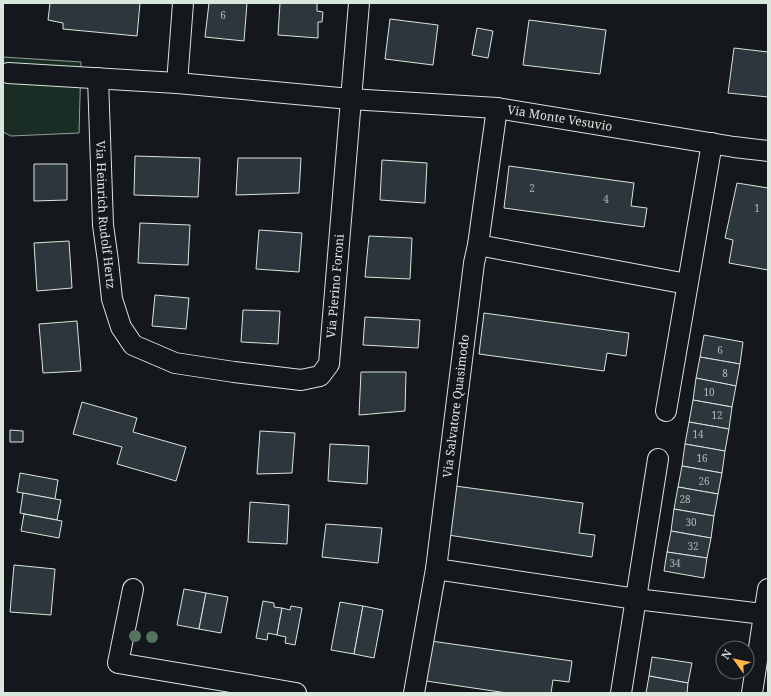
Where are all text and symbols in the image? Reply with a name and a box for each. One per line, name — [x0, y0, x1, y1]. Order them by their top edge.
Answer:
house number: 6 — [220, 8, 226, 22]
street label: Via Monte Vesuvio — [506, 101, 614, 135]
street label: Via Heinrich Rudolf Hertz — [92, 140, 120, 290]
house number: 2 — [529, 181, 535, 195]
house number: 4 — [603, 192, 609, 206]
house number: 1 — [754, 201, 760, 215]
street label: Via Pierino Foroni — [322, 233, 348, 339]
street label: Via Salvatore Quasimodo — [438, 334, 473, 479]
house number: 6 — [717, 343, 723, 357]
house number: 8 — [722, 366, 728, 380]
house number: 10 — [703, 385, 715, 399]
house number: 12 — [711, 408, 723, 422]
house number: 14 — [692, 427, 704, 441]
house number: 16 — [696, 451, 708, 465]
house number: 26 — [698, 474, 710, 488]
house number: 28 — [679, 492, 691, 506]
house number: 30 — [685, 515, 697, 529]
house number: 32 — [687, 539, 699, 553]
house number: 34 — [669, 556, 681, 570]
north arrow — [715, 640, 755, 680]
text: N — [718, 646, 735, 662]

